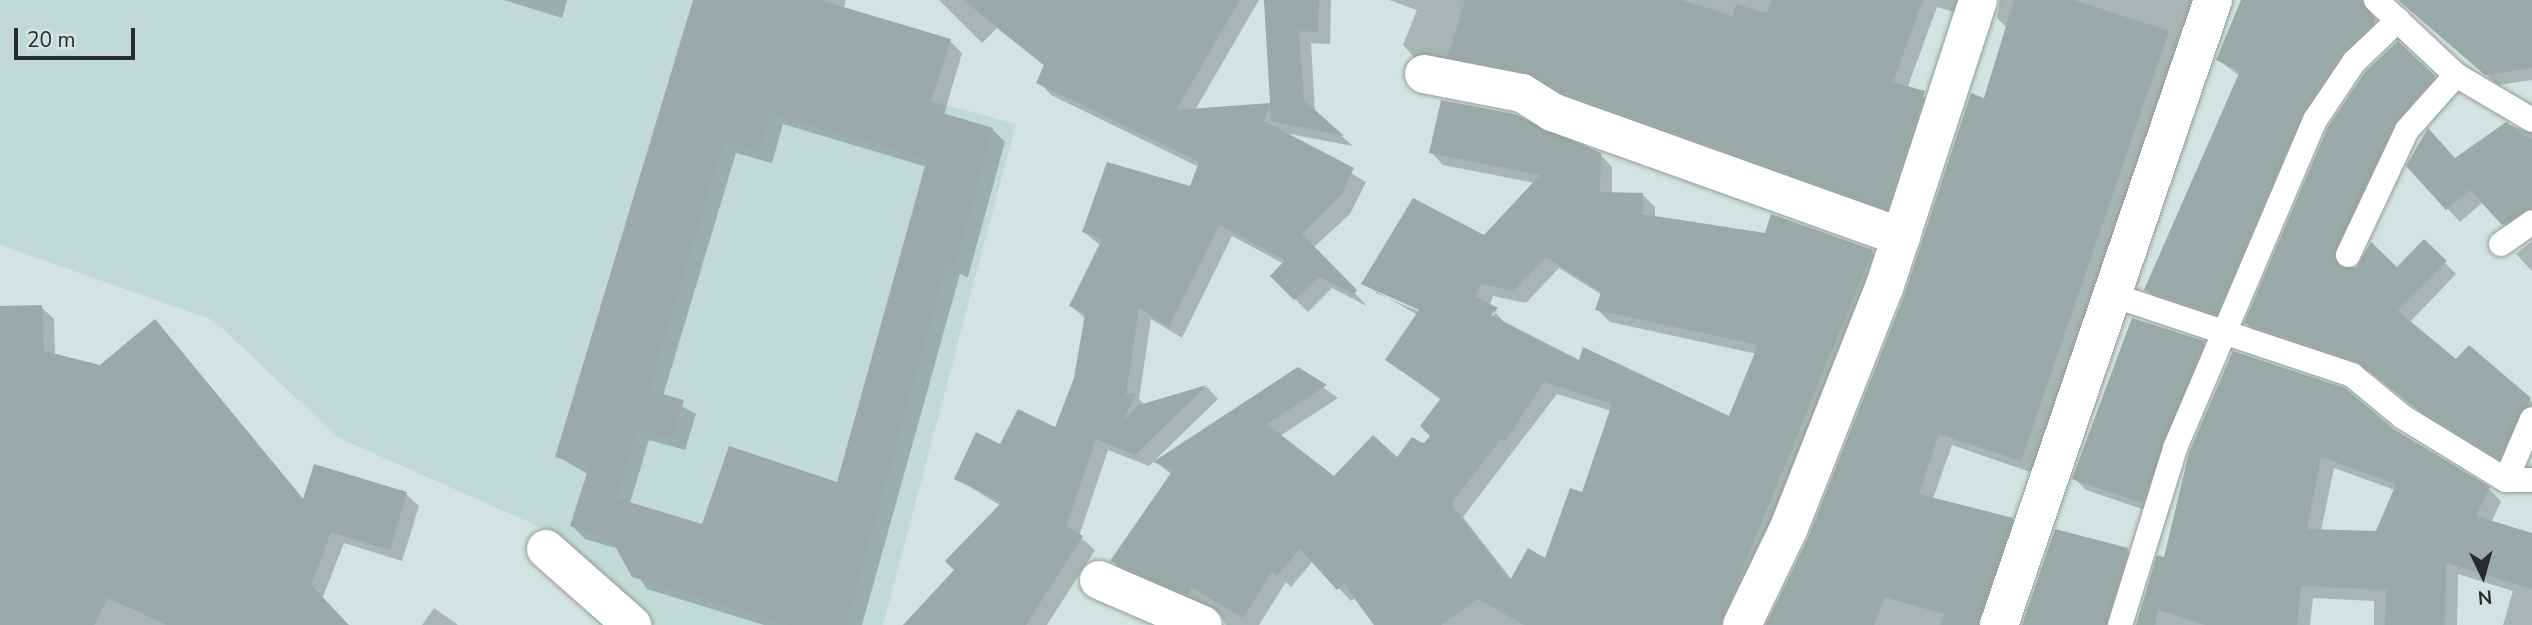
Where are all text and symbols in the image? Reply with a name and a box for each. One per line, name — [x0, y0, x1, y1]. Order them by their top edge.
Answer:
scale bar — [18, 14, 138, 58]
text: 20 m — [27, 26, 76, 54]
north arrow — [2448, 541, 2518, 611]
text: N — [2477, 583, 2493, 610]

